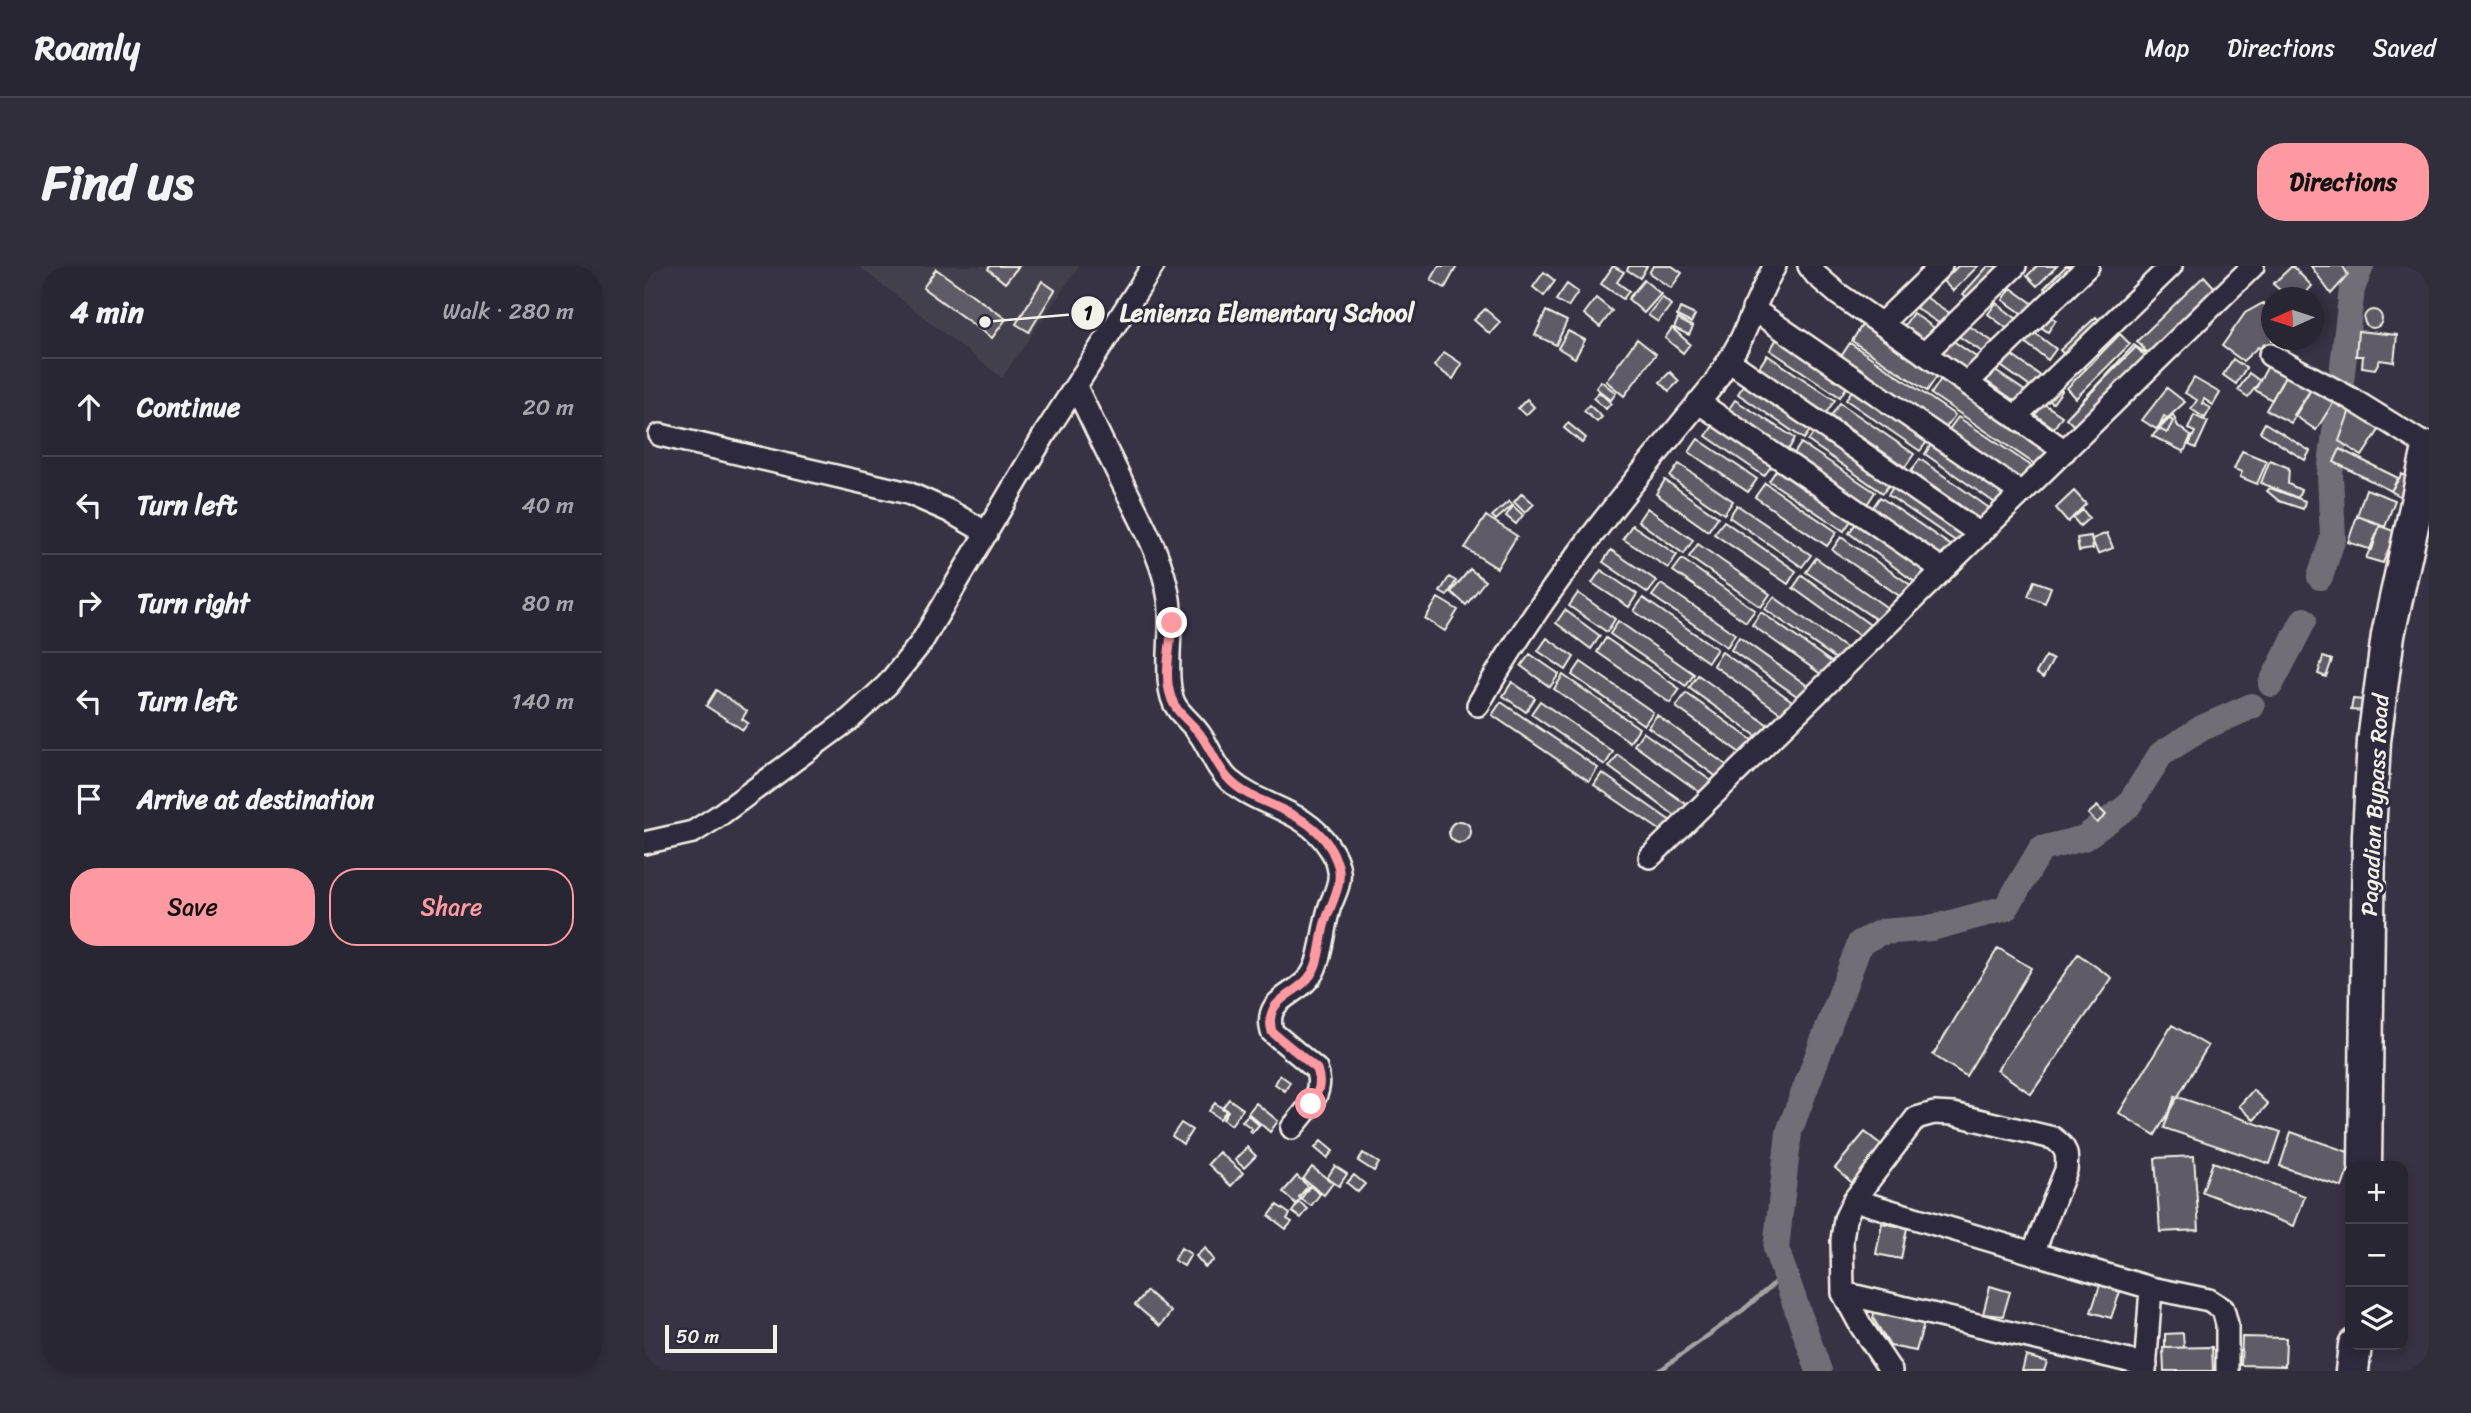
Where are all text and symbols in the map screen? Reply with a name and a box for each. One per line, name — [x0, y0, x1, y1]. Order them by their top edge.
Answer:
text: Roamly — [35, 19, 140, 77]
text: Map — [2145, 27, 2189, 69]
text: Directions — [2227, 27, 2335, 69]
text: Saved — [2373, 27, 2436, 69]
text: Find us — [42, 139, 194, 226]
button: Directions — [2257, 143, 2429, 221]
text: 4 min — [70, 285, 144, 339]
north arrow — [2261, 287, 2324, 350]
callout: Lenienza Elementary School — [1071, 290, 1429, 335]
text: Walk · 280 m — [443, 291, 574, 332]
text: Lenienza Elementary School — [1120, 292, 1415, 334]
text: 1 — [1083, 294, 1093, 332]
text: Continue — [137, 384, 240, 430]
text: 20 m — [523, 387, 574, 428]
icon: ahead — [70, 388, 108, 426]
text: Turn left — [137, 482, 237, 528]
text: 40 m — [521, 485, 574, 526]
icon: left — [70, 486, 108, 524]
text: Turn right — [137, 580, 250, 626]
text: 80 m — [522, 583, 574, 624]
icon: right — [70, 584, 108, 622]
route end — [1156, 607, 1187, 638]
text: Turn left — [137, 678, 237, 724]
text: 140 m — [512, 681, 574, 722]
icon: left — [70, 682, 108, 720]
street label: Pagadian Bypass Road — [2349, 691, 2401, 917]
text: Arrive at destination — [137, 776, 374, 822]
icon: arrive — [70, 780, 108, 818]
button: Save — [70, 868, 315, 946]
button: Share — [329, 868, 574, 946]
route start — [1295, 1088, 1326, 1119]
map controls — [2345, 1161, 2408, 1350]
button: + — [2345, 1161, 2408, 1224]
button: − — [2345, 1224, 2408, 1287]
button: layers — [2345, 1287, 2408, 1350]
text: 50 m — [676, 1320, 719, 1353]
scale bar — [665, 1322, 777, 1354]

